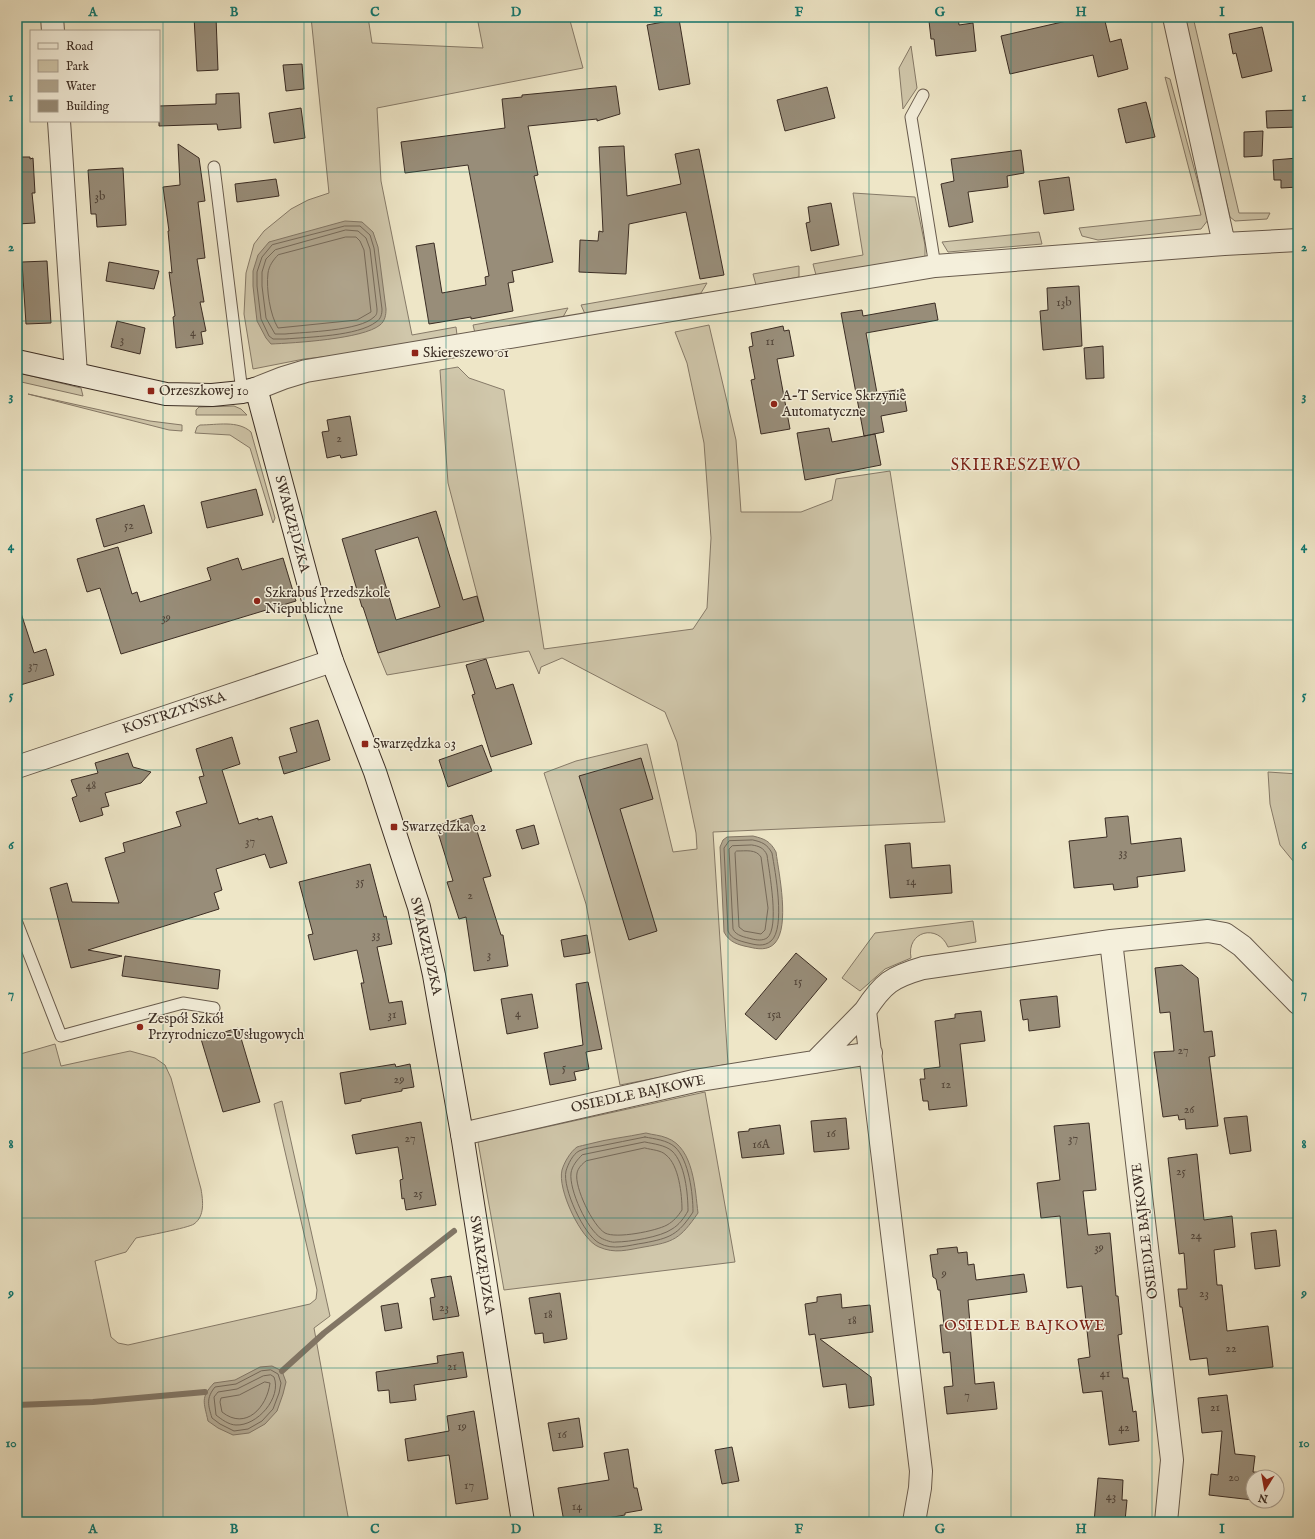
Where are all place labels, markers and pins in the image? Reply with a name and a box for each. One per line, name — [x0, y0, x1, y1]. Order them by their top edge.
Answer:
place label: Skiereszewo 01 — [423, 344, 509, 362]
marker: Skiereszewo 01 — [410, 348, 420, 358]
place label: Orzeszkowej 10 — [159, 382, 249, 400]
marker: Orzeszkowej 10 — [146, 386, 156, 396]
place label: A-T Service Skrzynie Automatyczne — [781, 387, 907, 421]
marker: A-T Service Skrzynie Automatyczne — [769, 399, 779, 409]
place label: Szkrabuś Przedszkole Niepubliczne — [265, 584, 391, 618]
marker: Szkrabuś Przedszkole Niepubliczne — [252, 596, 262, 606]
place label: Swarzędzka 03 — [373, 735, 456, 753]
marker: Swarzędzka 03 — [360, 739, 370, 749]
place label: Swarzędzka 02 — [402, 818, 487, 836]
marker: Swarzędzka 02 — [389, 822, 399, 832]
place label: Zespół Szkół Przyrodniczo-Usługowych — [148, 1010, 305, 1044]
marker: Zespół Szkół Przyrodniczo-Usługowych — [135, 1022, 145, 1032]

